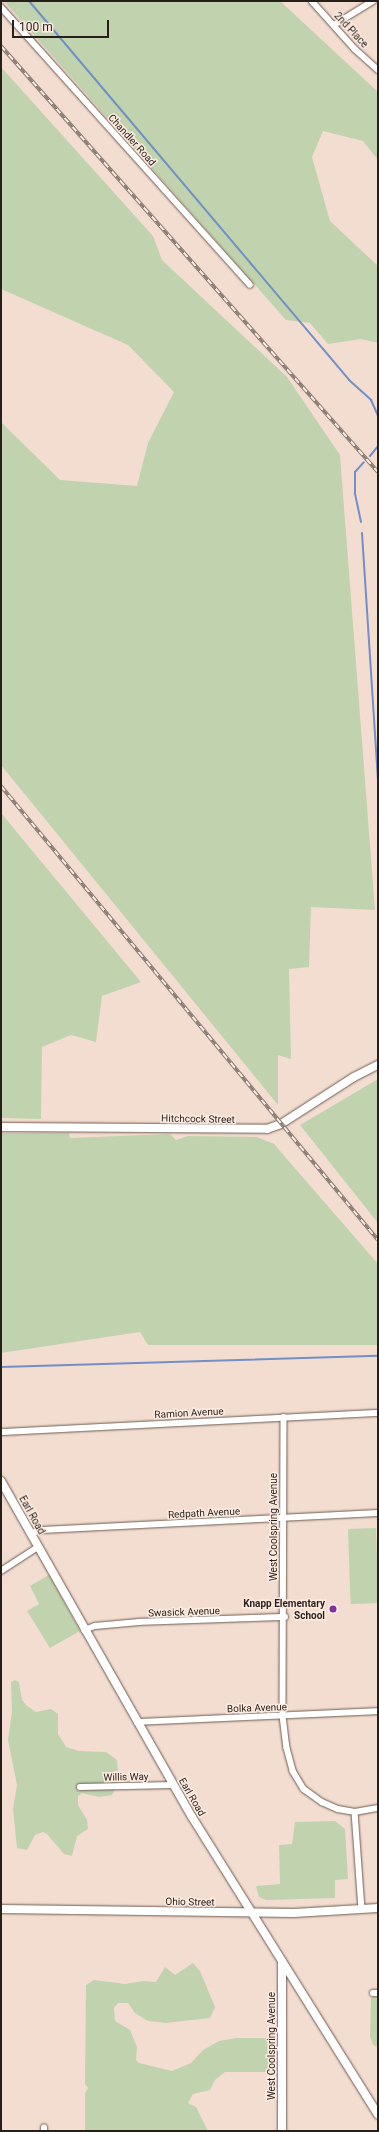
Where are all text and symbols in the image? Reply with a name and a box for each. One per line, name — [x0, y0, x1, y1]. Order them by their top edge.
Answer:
street label: 2nd Place — [332, 10, 370, 50]
scale bar — [14, 12, 111, 38]
text: 100 m — [19, 20, 53, 34]
street label: Chandler Road — [106, 112, 158, 168]
street label: Hitchcock Street — [161, 1112, 235, 1126]
street label: Ramion Avenue — [154, 1405, 224, 1421]
street label: West Coolspring Avenue — [268, 1473, 280, 1581]
street label: Earl Road — [16, 1494, 48, 1536]
street label: Redpath Avenue — [168, 1505, 240, 1521]
place label: Knapp Elementary School — [243, 1597, 325, 1620]
marker: Knapp Elementary School — [328, 1604, 338, 1614]
street label: Swasick Avenue — [148, 1605, 220, 1619]
street label: Bolka Avenue — [227, 1701, 287, 1715]
street label: Willis Way — [103, 1771, 149, 1783]
street label: Earl Road — [176, 1776, 208, 1818]
street label: Ohio Street — [165, 1896, 215, 1908]
street label: West Coolspring Avenue — [266, 1992, 278, 2100]

